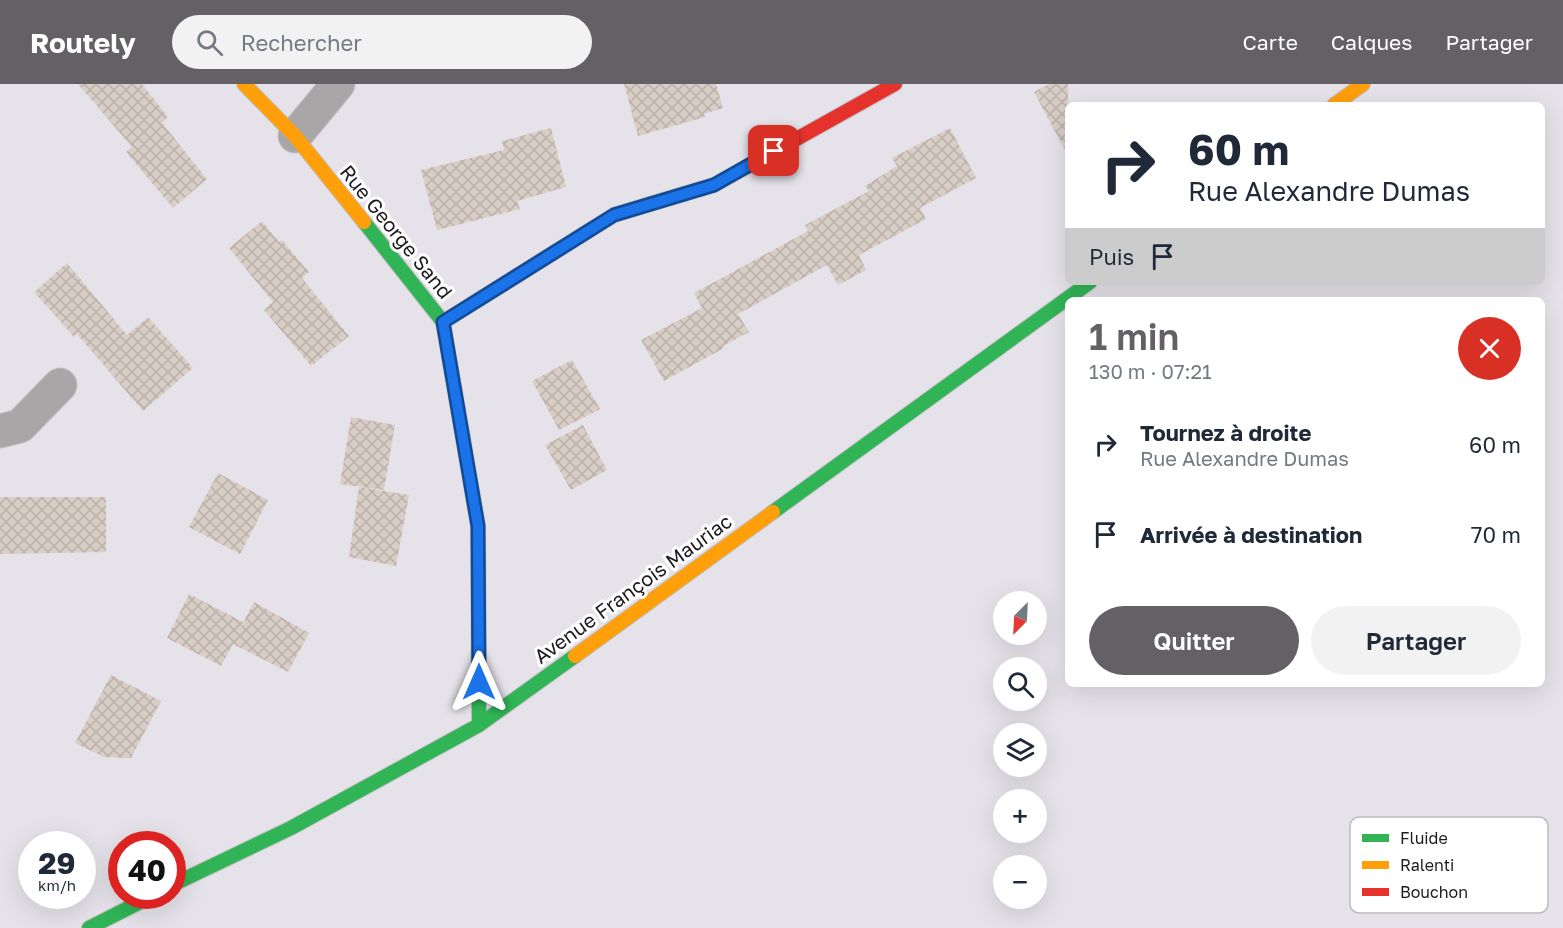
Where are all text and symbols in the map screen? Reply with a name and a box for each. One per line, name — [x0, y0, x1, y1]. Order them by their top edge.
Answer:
search box — [172, 15, 592, 69]
text: Routely — [30, 26, 136, 59]
icon: search — [193, 26, 226, 59]
text: Rechercher — [241, 29, 362, 56]
text: Carte — [1242, 29, 1298, 55]
text: Calques — [1331, 29, 1412, 55]
text: Partager — [1445, 29, 1533, 55]
text: 60 m — [1188, 124, 1289, 174]
pin — [748, 125, 799, 176]
icon: right — [1089, 126, 1167, 204]
icon: arrive — [757, 134, 790, 167]
street label: Rue George Sand — [336, 160, 458, 303]
text: Rue Alexandre Dumas — [1188, 175, 1470, 207]
icon: arrive — [1146, 240, 1179, 273]
text: Puis — [1089, 243, 1134, 270]
text: 1 min — [1089, 315, 1179, 358]
button: close — [1458, 317, 1521, 380]
text: 130 m · 07:21 — [1089, 359, 1212, 383]
text: Tournez à droite — [1140, 419, 1311, 446]
icon: right — [1089, 428, 1122, 461]
text: 60 m — [1469, 431, 1521, 458]
text: Rue Alexandre Dumas — [1140, 446, 1349, 470]
street label: Avenue François Mauriac — [529, 508, 736, 668]
icon: arrive — [1089, 518, 1122, 551]
text: Arrivée à destination — [1140, 521, 1362, 548]
text: 70 m — [1471, 521, 1521, 548]
north arrow — [993, 591, 1047, 645]
map controls — [993, 591, 1047, 909]
button: Quitter — [1089, 606, 1299, 675]
button: Partager — [1311, 606, 1521, 675]
position arrow — [447, 650, 511, 714]
button: search — [993, 657, 1047, 711]
button: layers — [993, 723, 1047, 777]
button: + — [993, 789, 1047, 843]
legend — [1350, 817, 1548, 913]
text: Fluide — [1400, 828, 1448, 848]
speed limit sign: 40 — [108, 831, 186, 909]
text: 29 — [38, 845, 76, 881]
button: − — [993, 855, 1047, 909]
text: Ralenti — [1400, 855, 1454, 875]
text: km/h — [38, 876, 76, 894]
text: Bouchon — [1400, 882, 1468, 902]

